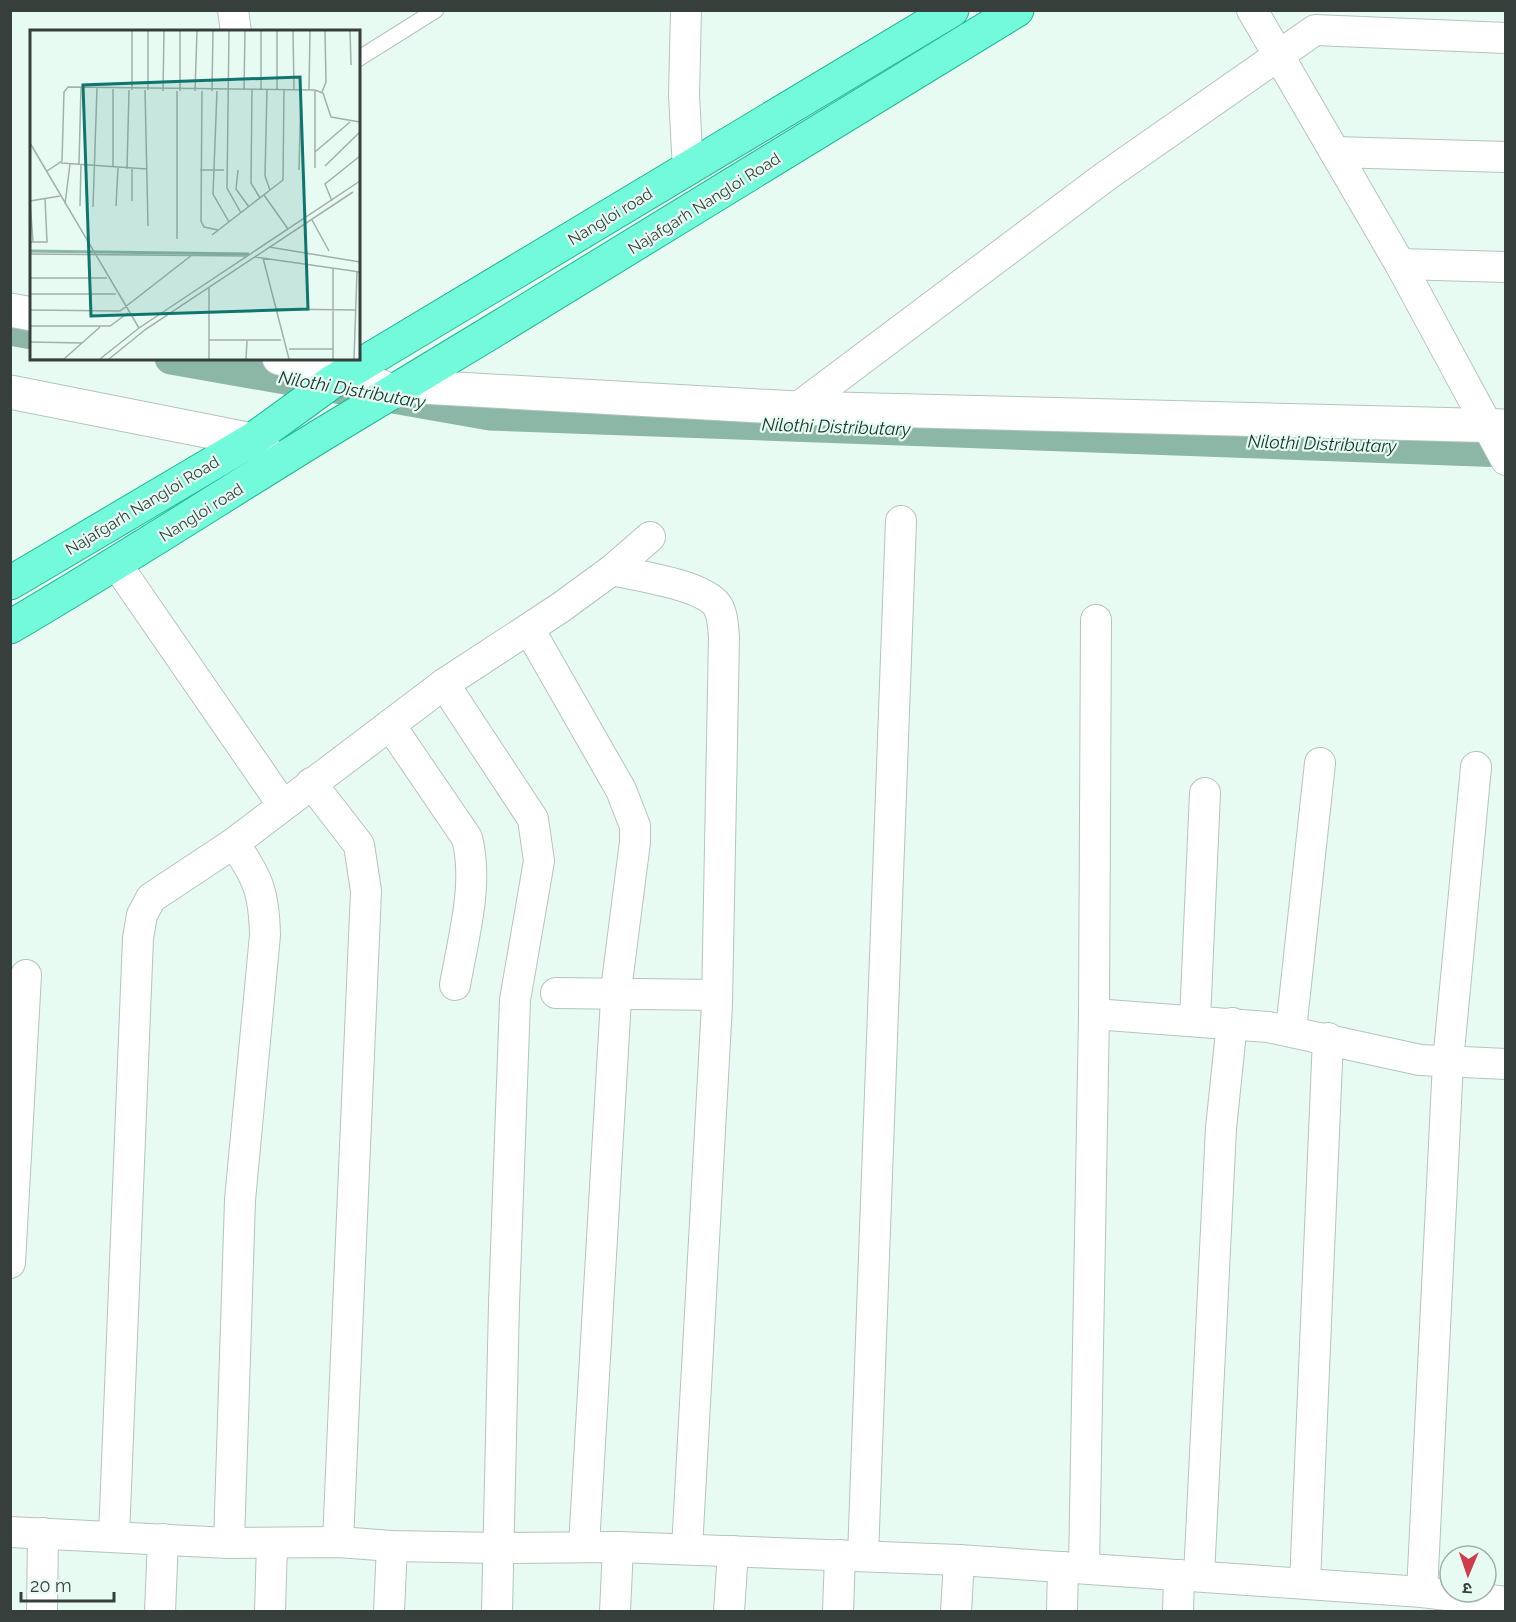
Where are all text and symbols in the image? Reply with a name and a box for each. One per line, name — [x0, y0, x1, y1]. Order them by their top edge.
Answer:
inset map — [30, 30, 360, 360]
street label: Najafgarh Nangloi Road — [625, 149, 784, 258]
street label: Nangloi road — [565, 184, 656, 249]
water label: Nilothi Distributary — [277, 366, 428, 413]
water label: Nilothi Distributary — [761, 413, 912, 440]
water label: Nilothi Distributary — [1247, 430, 1398, 457]
street label: Najafgarh Nangloi Road — [62, 452, 223, 559]
street label: Nangloi road — [156, 479, 247, 546]
north arrow — [1438, 1544, 1498, 1604]
scale bar — [21, 1565, 114, 1603]
text: 20 m — [30, 1575, 72, 1596]
text: उ — [1462, 1579, 1473, 1598]

